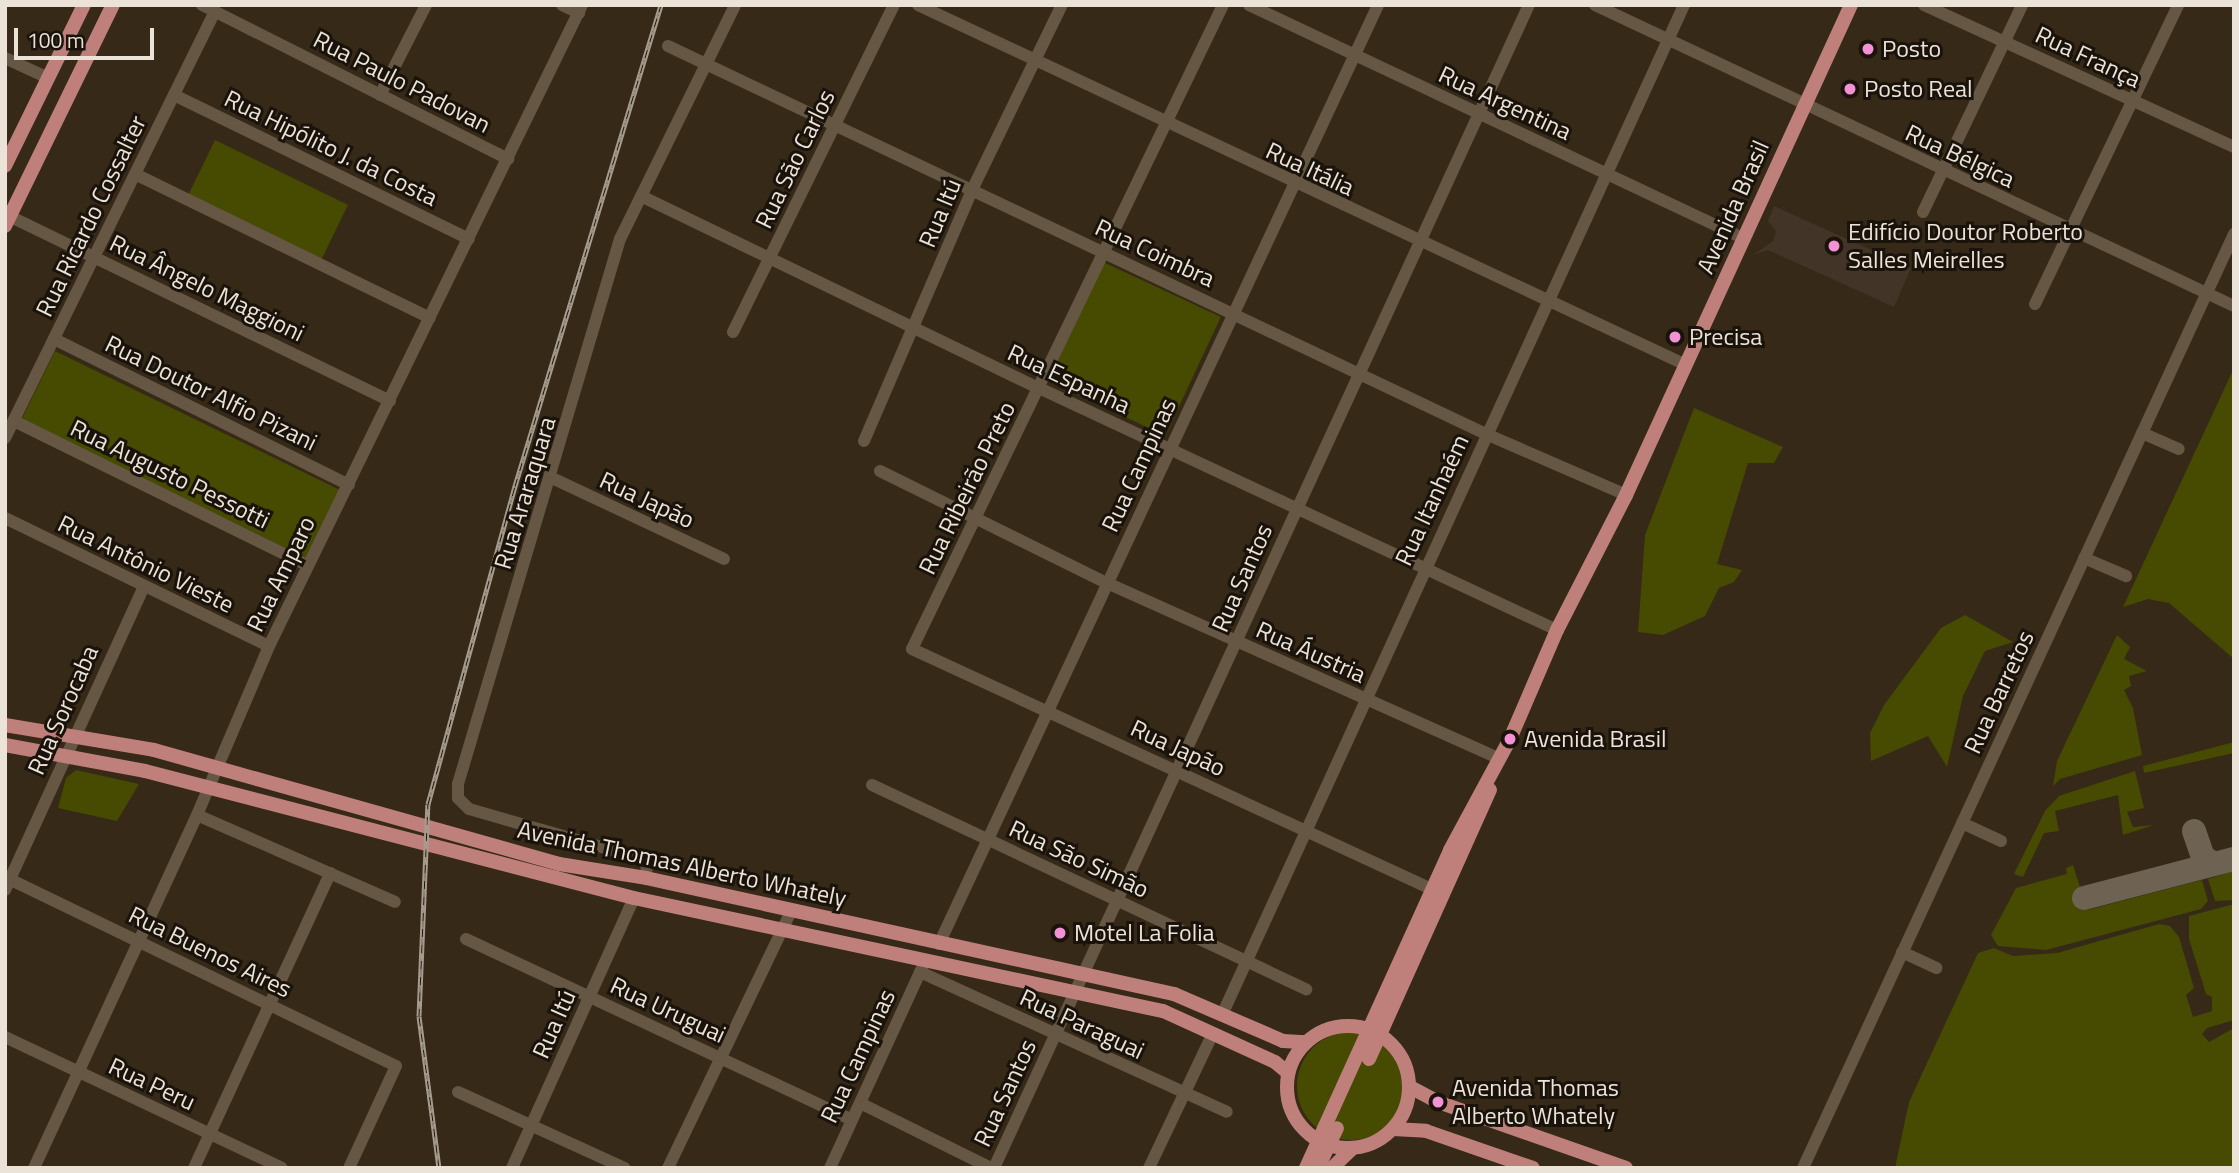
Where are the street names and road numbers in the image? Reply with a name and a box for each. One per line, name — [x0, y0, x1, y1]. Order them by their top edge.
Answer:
street label: Rua França — [2031, 20, 2145, 94]
street label: Rua Paulo Padovan — [309, 25, 495, 139]
street label: Rua Argentina — [1434, 60, 1576, 146]
street label: Rua Hipólito J. da Costa — [220, 84, 442, 212]
street label: Rua São Carlos — [749, 85, 841, 233]
street label: Rua Ricardo Cossalter — [30, 111, 152, 321]
street label: Rua Bélgica — [1901, 118, 2019, 194]
street label: Rua Itália — [1261, 136, 1359, 202]
street label: Avenida Brasil — [1691, 136, 1775, 278]
street label: Rua Itú — [913, 174, 967, 252]
street label: Rua Coimbra — [1091, 213, 1219, 293]
street label: Rua Ângelo Maggioni — [105, 228, 309, 348]
street label: Rua Doutor Alfio Pizani — [100, 329, 322, 457]
street label: Rua Espanha — [1003, 338, 1135, 420]
street label: Rua Campinas — [1096, 394, 1182, 536]
street label: Rua Ribeirão Preto — [913, 397, 1021, 579]
street label: Rua Augusto Pessotti — [66, 413, 274, 535]
street label: Rua Araraquara — [488, 414, 562, 572]
street label: Rua Itanhaém — [1389, 430, 1475, 570]
street label: Rua Japão — [595, 466, 699, 534]
street label: Rua Antônio Vieste — [53, 509, 239, 619]
street label: Rua Amparo — [241, 512, 321, 636]
street label: Rua Santos — [1205, 520, 1279, 636]
street label: Rua Áustria — [1252, 615, 1370, 689]
street label: Rua Barretos — [1958, 626, 2040, 758]
street label: Rua Sorocaba — [22, 641, 104, 779]
street label: Rua Japão — [1126, 714, 1230, 782]
street label: Rua São Simão — [1005, 814, 1153, 904]
street label: Avenida Thomas Alberto Whately — [515, 815, 849, 913]
street label: Rua Buenos Aires — [124, 900, 296, 1004]
street label: Rua Uruguai — [606, 971, 730, 1049]
street label: Rua Paraguai — [1015, 983, 1149, 1065]
street label: Rua Itú — [526, 985, 582, 1063]
street label: Rua Campinas — [815, 985, 901, 1127]
street label: Rua Santos — [968, 1035, 1042, 1151]
street label: Rua Peru — [104, 1051, 200, 1117]

